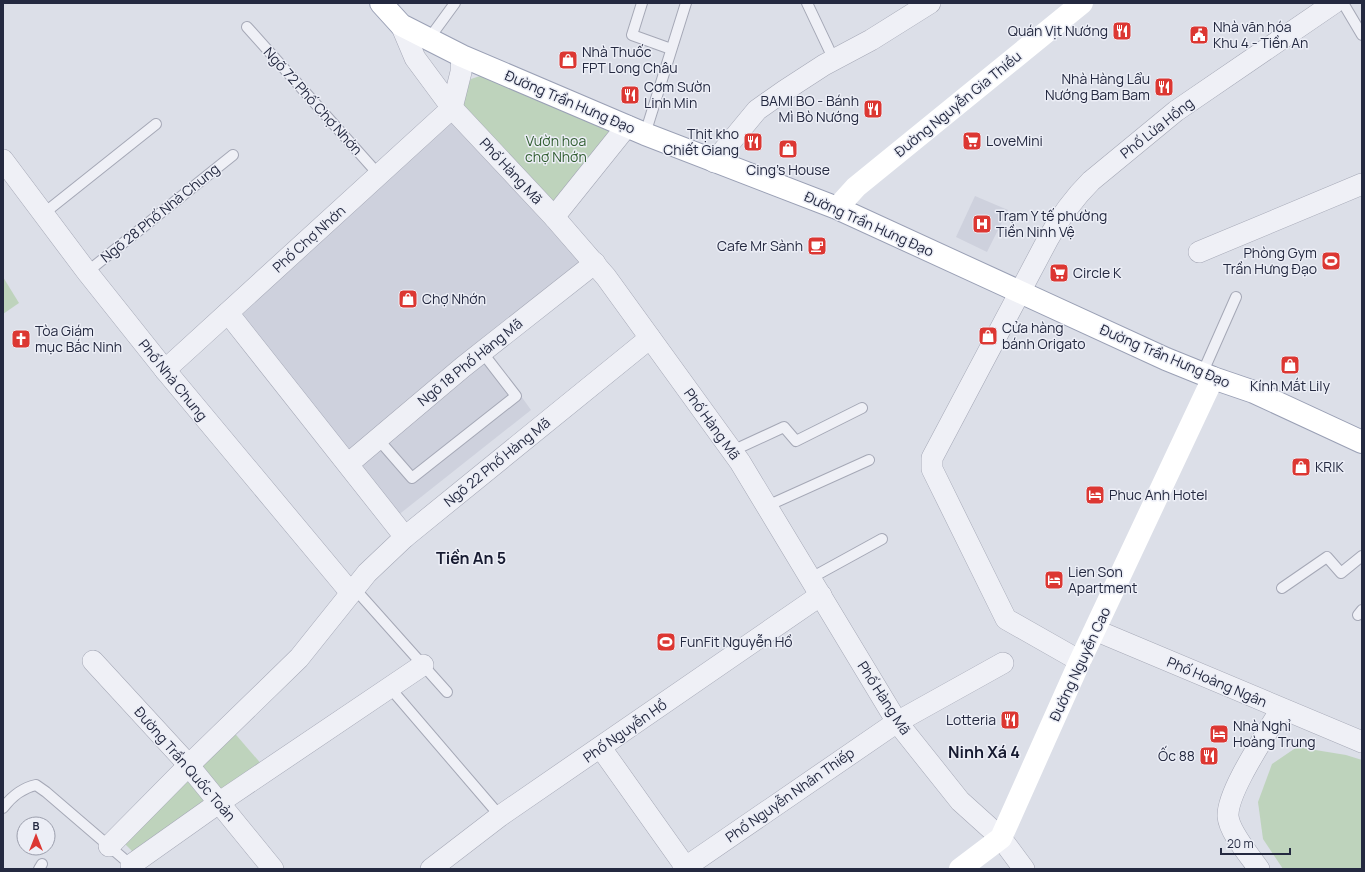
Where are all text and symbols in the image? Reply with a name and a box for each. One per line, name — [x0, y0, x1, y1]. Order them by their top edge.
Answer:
place label: Nhà văn hóa Khu 4 - Tiền An — [1213, 17, 1308, 52]
restaurant icon: Quán Vịt Nướng — [1111, 20, 1133, 42]
place label: Quán Vịt Nướng — [1008, 21, 1108, 40]
public building icon: Nhà văn hóa Khu 4 - Tiền An — [1188, 24, 1210, 46]
place label: Nhà Thuốc FPT Long Châu — [582, 42, 678, 77]
street label: Ngõ 72 Phố Chợ Nhớn — [260, 43, 367, 159]
street label: Đường Nguyễn Gia Thiều — [890, 46, 1025, 161]
shop icon: Nhà Thuốc FPT Long Châu — [557, 49, 579, 71]
street label: Đường Trần Hưng Đạo — [502, 66, 638, 138]
place label: Nhà Hàng Lẩu Nướng Bam Bam — [1045, 69, 1150, 104]
restaurant icon: Nhà Hàng Lẩu Nướng Bam Bam — [1153, 76, 1175, 98]
place label: Cơm Sườn Linh Min — [644, 77, 711, 112]
restaurant icon: Cơm Sườn Linh Min — [619, 84, 641, 106]
place label: BAMI BO - Bánh Mì Bò Nướng — [761, 91, 859, 126]
street label: Phố Lửa Hồng — [1116, 93, 1197, 162]
restaurant icon: BAMI BO - Bánh Mì Bò Nướng — [862, 98, 884, 120]
place label: Thịt kho Chiết Giang — [663, 124, 739, 159]
supermarket icon: LoveMini — [961, 130, 983, 152]
park label: Vườn hoa chợ Nhớn — [525, 131, 587, 166]
restaurant icon: Thịt kho Chiết Giang — [742, 131, 764, 153]
place label: LoveMini — [986, 131, 1043, 150]
street label: Phố Hàng Mã — [476, 133, 547, 208]
shop icon: Cing's House — [777, 138, 799, 160]
street label: Ngõ 28 Phố Nhà Chung — [96, 159, 223, 266]
place label: Cing's House — [746, 160, 830, 179]
street label: Đường Trần Hưng Đạo — [802, 186, 937, 261]
street label: Phố Chợ Nhớn — [268, 201, 349, 276]
place label: Trạm Y tế phường Tiền Ninh Vệ — [996, 206, 1107, 241]
hospital icon: Trạm Y tế phường Tiền Ninh Vệ — [971, 213, 993, 235]
cafe icon: Cafe Mr Sành — [806, 235, 828, 257]
place label: Cafe Mr Sành — [717, 236, 803, 255]
place label: Phòng Gym Trần Hưng Đạo — [1223, 243, 1317, 278]
sports icon: Phòng Gym Trần Hưng Đạo — [1320, 250, 1342, 272]
supermarket icon: Circle K — [1048, 262, 1070, 284]
place label: Circle K — [1073, 263, 1122, 282]
shop icon: Chợ Nhớn — [397, 288, 419, 310]
place label: Chợ Nhớn — [422, 289, 486, 308]
street label: Ngõ 18 Phố Hàng Mã — [413, 313, 526, 410]
place label: Cửa hàng bánh Origato — [1002, 318, 1086, 353]
street label: Đường Trần Hưng Đạo — [1097, 320, 1233, 392]
place label: Tòa Giám mục Bắc Ninh — [35, 321, 122, 356]
shop icon: Cửa hàng bánh Origato — [977, 325, 999, 347]
church icon: Tòa Giám mục Bắc Ninh — [10, 328, 32, 350]
street label: Phố Nhà Chung — [135, 335, 212, 424]
shop icon: Kính Mắt Lily — [1279, 354, 1301, 376]
place label: Kính Mắt Lily — [1250, 376, 1331, 395]
street label: Phố Hàng Mã — [680, 384, 745, 463]
street label: Ngõ 22 Phố Hàng Mã — [439, 413, 554, 510]
shop icon: KRIK — [1290, 456, 1312, 478]
place label: KRIK — [1315, 457, 1344, 476]
hotel icon: Phuc Anh Hotel — [1084, 484, 1106, 506]
place label: Phuc Anh Hotel — [1109, 485, 1208, 504]
district label: Tiền An 5 — [436, 547, 506, 569]
place label: Lien Son Apartment — [1068, 562, 1138, 597]
hotel icon: Lien Son Apartment — [1043, 569, 1065, 591]
street label: Đường Nguyễn Cao — [1045, 604, 1114, 724]
sports icon: FunFit Nguyễn Hồ — [655, 631, 677, 653]
place label: FunFit Nguyễn Hồ — [680, 632, 793, 651]
street label: Phố Hoàng Ngân — [1164, 652, 1270, 711]
street label: Phố Hàng Mã — [854, 657, 915, 738]
street label: Phố Nguyễn Hồ — [579, 695, 670, 767]
street label: Đường Trần Quốc Toản — [130, 702, 240, 825]
restaurant icon: Lotteria — [999, 709, 1021, 731]
place label: Lotteria — [946, 710, 996, 729]
place label: Nhà Nghỉ Hoàng Trung — [1233, 716, 1316, 751]
hotel icon: Nhà Nghỉ Hoàng Trung — [1208, 723, 1230, 745]
district label: Ninh Xá 4 — [948, 741, 1020, 763]
street label: Phố Nguyễn Nhân Thiếp — [722, 743, 858, 846]
place label: Ốc 88 — [1158, 745, 1195, 765]
restaurant icon: Ốc 88 — [1198, 745, 1220, 767]
north arrow — [16, 816, 56, 856]
text: B — [33, 818, 40, 833]
scale bar — [1221, 830, 1290, 856]
text: 20 m — [1227, 835, 1254, 852]

